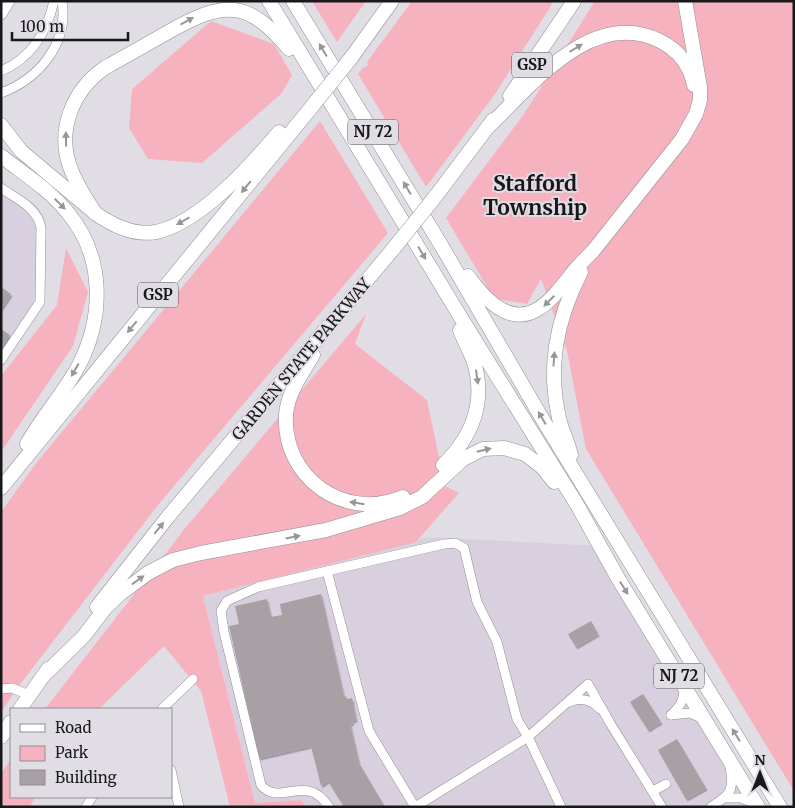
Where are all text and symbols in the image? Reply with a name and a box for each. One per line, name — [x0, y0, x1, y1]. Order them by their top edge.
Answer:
scale bar — [12, 10, 129, 42]
text: 100 m — [20, 17, 64, 36]
one-way arrow — [181, 17, 194, 26]
one-way arrow — [318, 43, 327, 56]
one-way arrow — [569, 43, 582, 52]
road number: GSP — [512, 52, 552, 78]
road number: NJ 72 — [348, 120, 398, 144]
one-way arrow — [62, 131, 70, 147]
district label: Stafford Township — [483, 170, 587, 221]
one-way arrow — [240, 180, 251, 193]
one-way arrow — [402, 182, 412, 195]
one-way arrow — [54, 198, 66, 210]
one-way arrow — [175, 217, 190, 225]
one-way arrow — [417, 247, 426, 260]
street label: GARDEN STATE PARKWAY — [227, 273, 375, 444]
road number: GSP — [138, 282, 178, 308]
one-way arrow — [543, 295, 555, 307]
one-way arrow — [127, 320, 138, 333]
one-way arrow — [550, 350, 558, 366]
one-way arrow — [71, 364, 80, 377]
one-way arrow — [473, 370, 481, 386]
one-way arrow — [537, 411, 546, 424]
one-way arrow — [477, 445, 493, 453]
one-way arrow — [348, 499, 364, 507]
one-way arrow — [154, 521, 165, 534]
one-way arrow — [286, 533, 302, 541]
one-way arrow — [131, 574, 144, 585]
one-way arrow — [619, 581, 629, 595]
road number: NJ 72 — [654, 664, 704, 688]
legend — [10, 708, 172, 798]
text: Road — [55, 718, 91, 737]
one-way arrow — [731, 729, 741, 742]
text: Park — [55, 743, 89, 762]
north arrow — [735, 748, 785, 798]
text: N — [754, 751, 766, 769]
text: Building — [55, 768, 117, 787]

